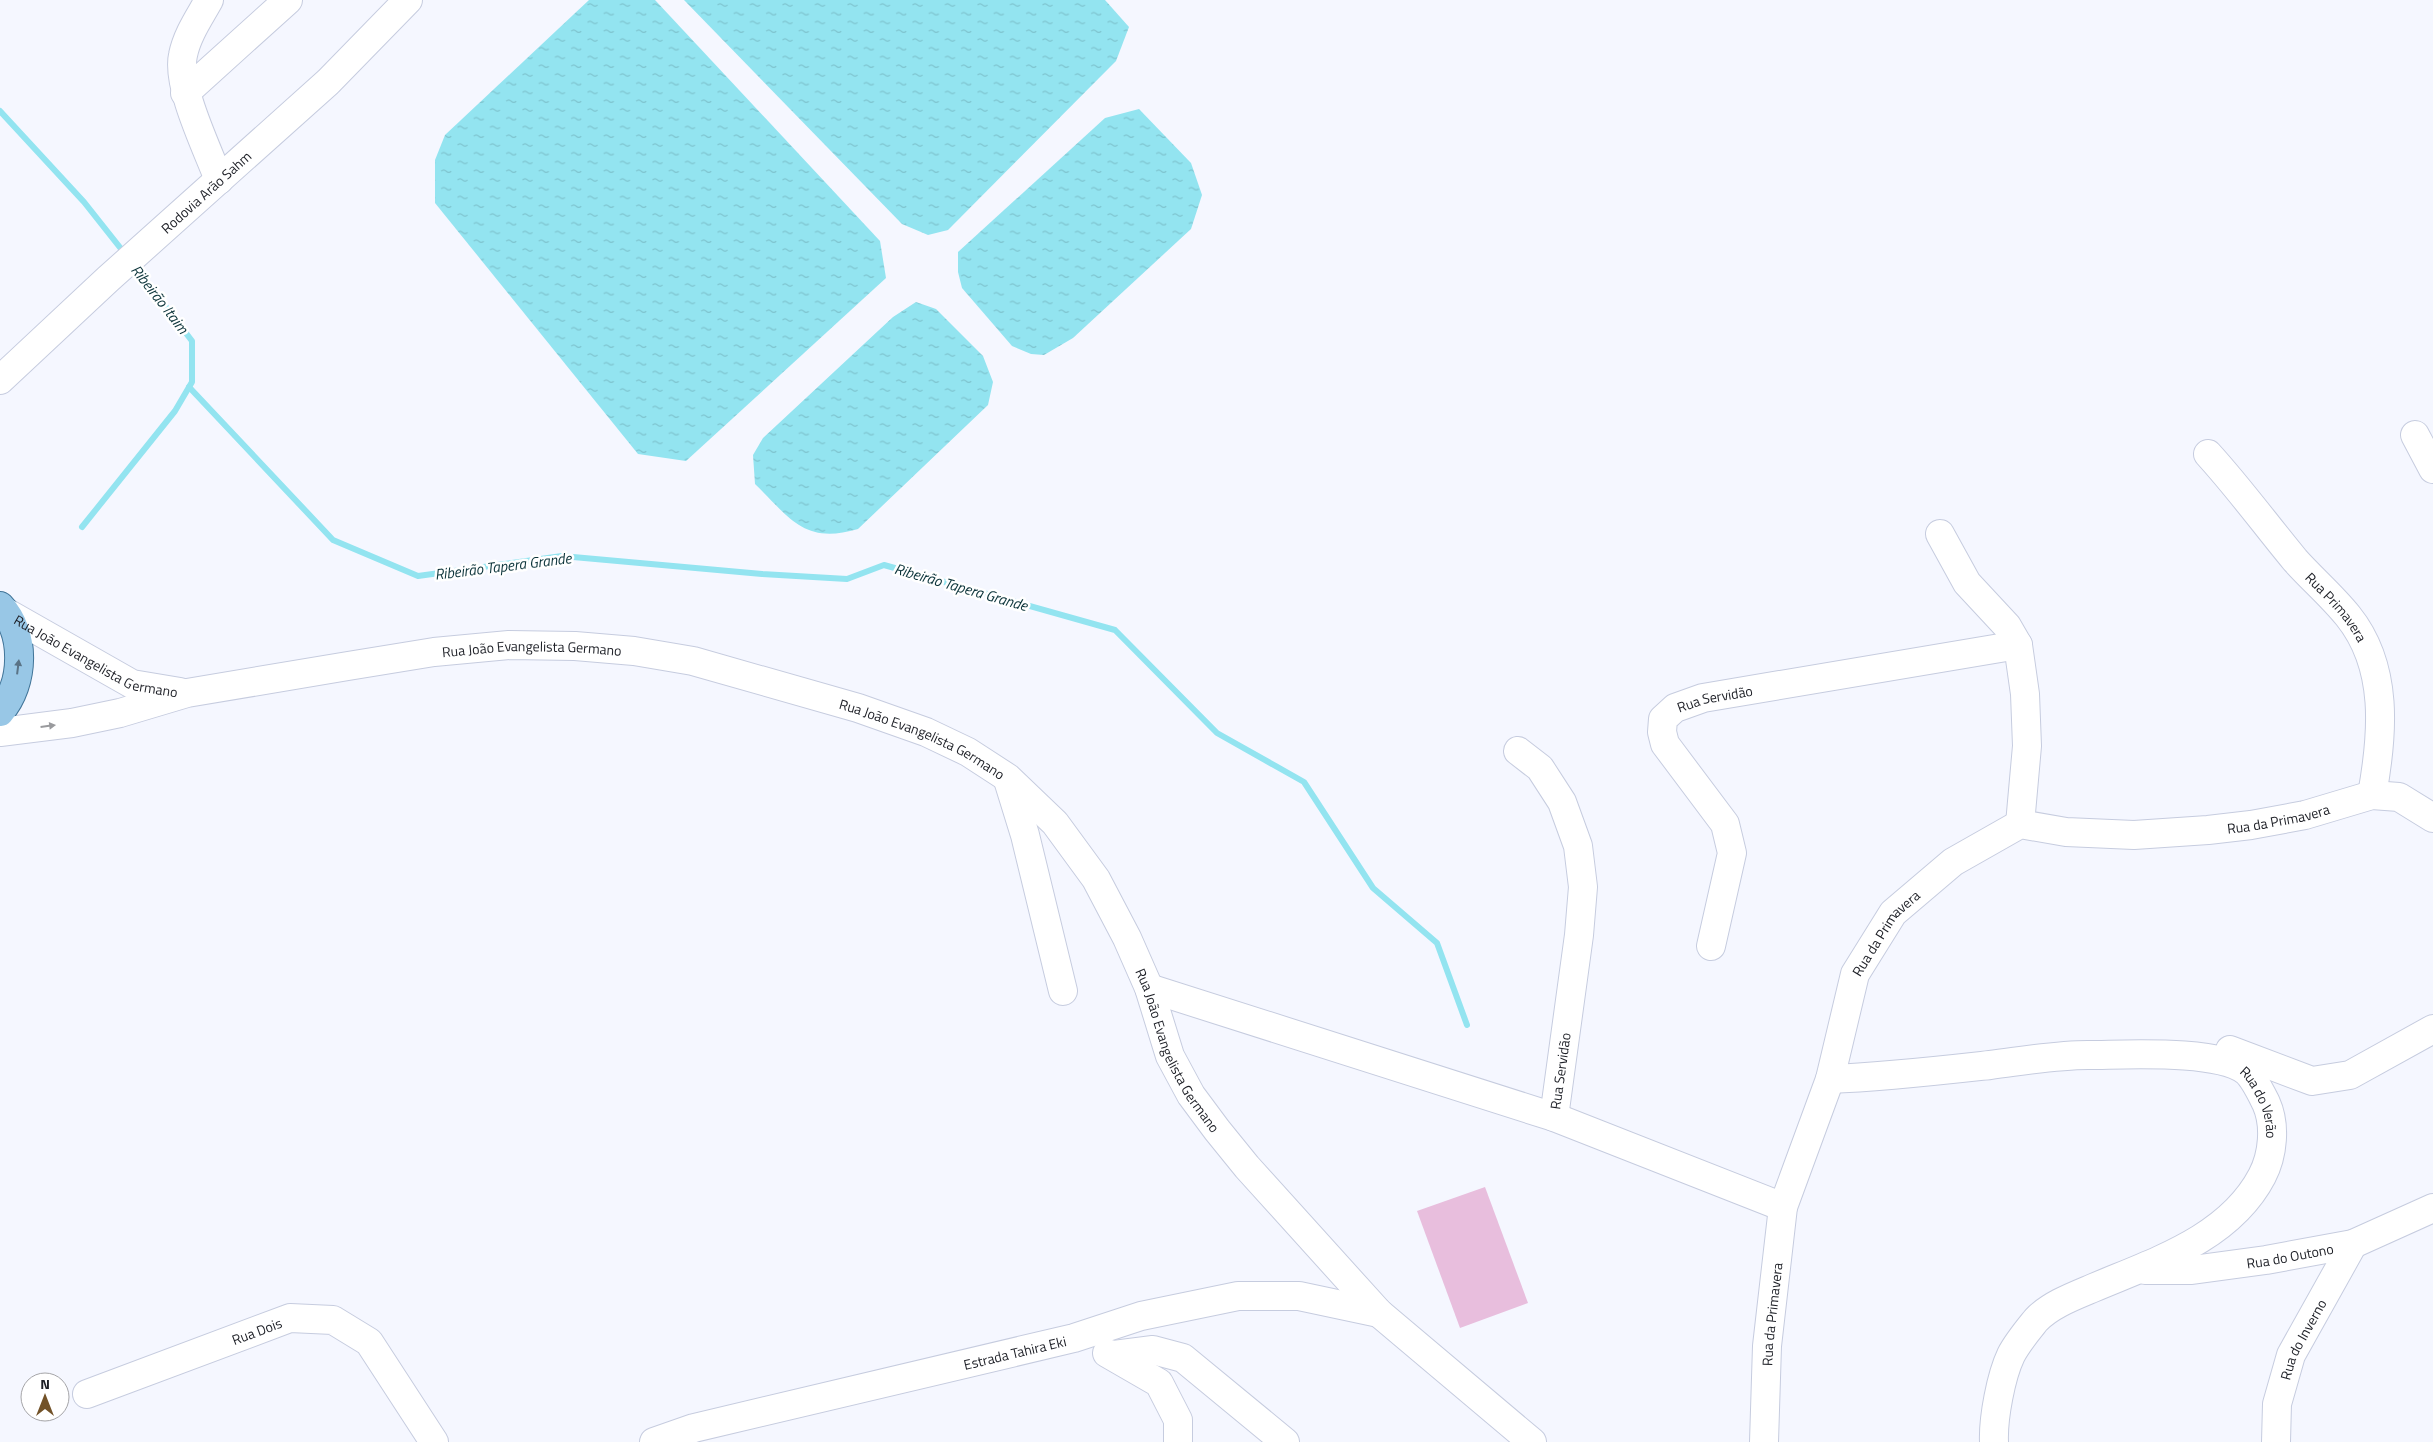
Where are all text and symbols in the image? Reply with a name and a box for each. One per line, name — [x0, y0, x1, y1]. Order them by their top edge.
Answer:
street label: Rodovia Arão Sahm — [156, 145, 256, 238]
water label: Ribeirão Itaim — [126, 260, 195, 339]
water label: Ribeirão Tapera Grande — [433, 546, 574, 586]
water label: Ribeirão Tapera Grande — [892, 557, 1031, 617]
street label: Rua Primavera — [2301, 567, 2373, 645]
street label: Rua João Evangelista Germano — [10, 609, 179, 702]
street label: Rua João Evangelista Germano — [441, 634, 623, 662]
one-way arrow — [14, 659, 22, 675]
street label: Rua Servidão — [1674, 679, 1754, 717]
street label: Rua João Evangelista Germano — [837, 693, 1009, 784]
one-way arrow — [41, 722, 57, 730]
street label: Rua da Primavera — [2226, 798, 2332, 838]
street label: Rua da Primavera — [1846, 884, 1924, 980]
street label: Rua João Evangelista Germano — [1131, 965, 1225, 1136]
street label: Rua Servidão — [1544, 1031, 1576, 1111]
street label: Rua do Verão — [2236, 1061, 2283, 1139]
street label: Rua do Outono — [2245, 1237, 2335, 1273]
street label: Rua da Primavera — [1756, 1261, 1787, 1366]
street label: Rua do Inverno — [2274, 1295, 2331, 1382]
street label: Rua Dois — [228, 1312, 285, 1350]
street label: Estrada Tahira Eki — [961, 1330, 1068, 1374]
north arrow — [20, 1372, 70, 1422]
text: N — [40, 1373, 50, 1394]

